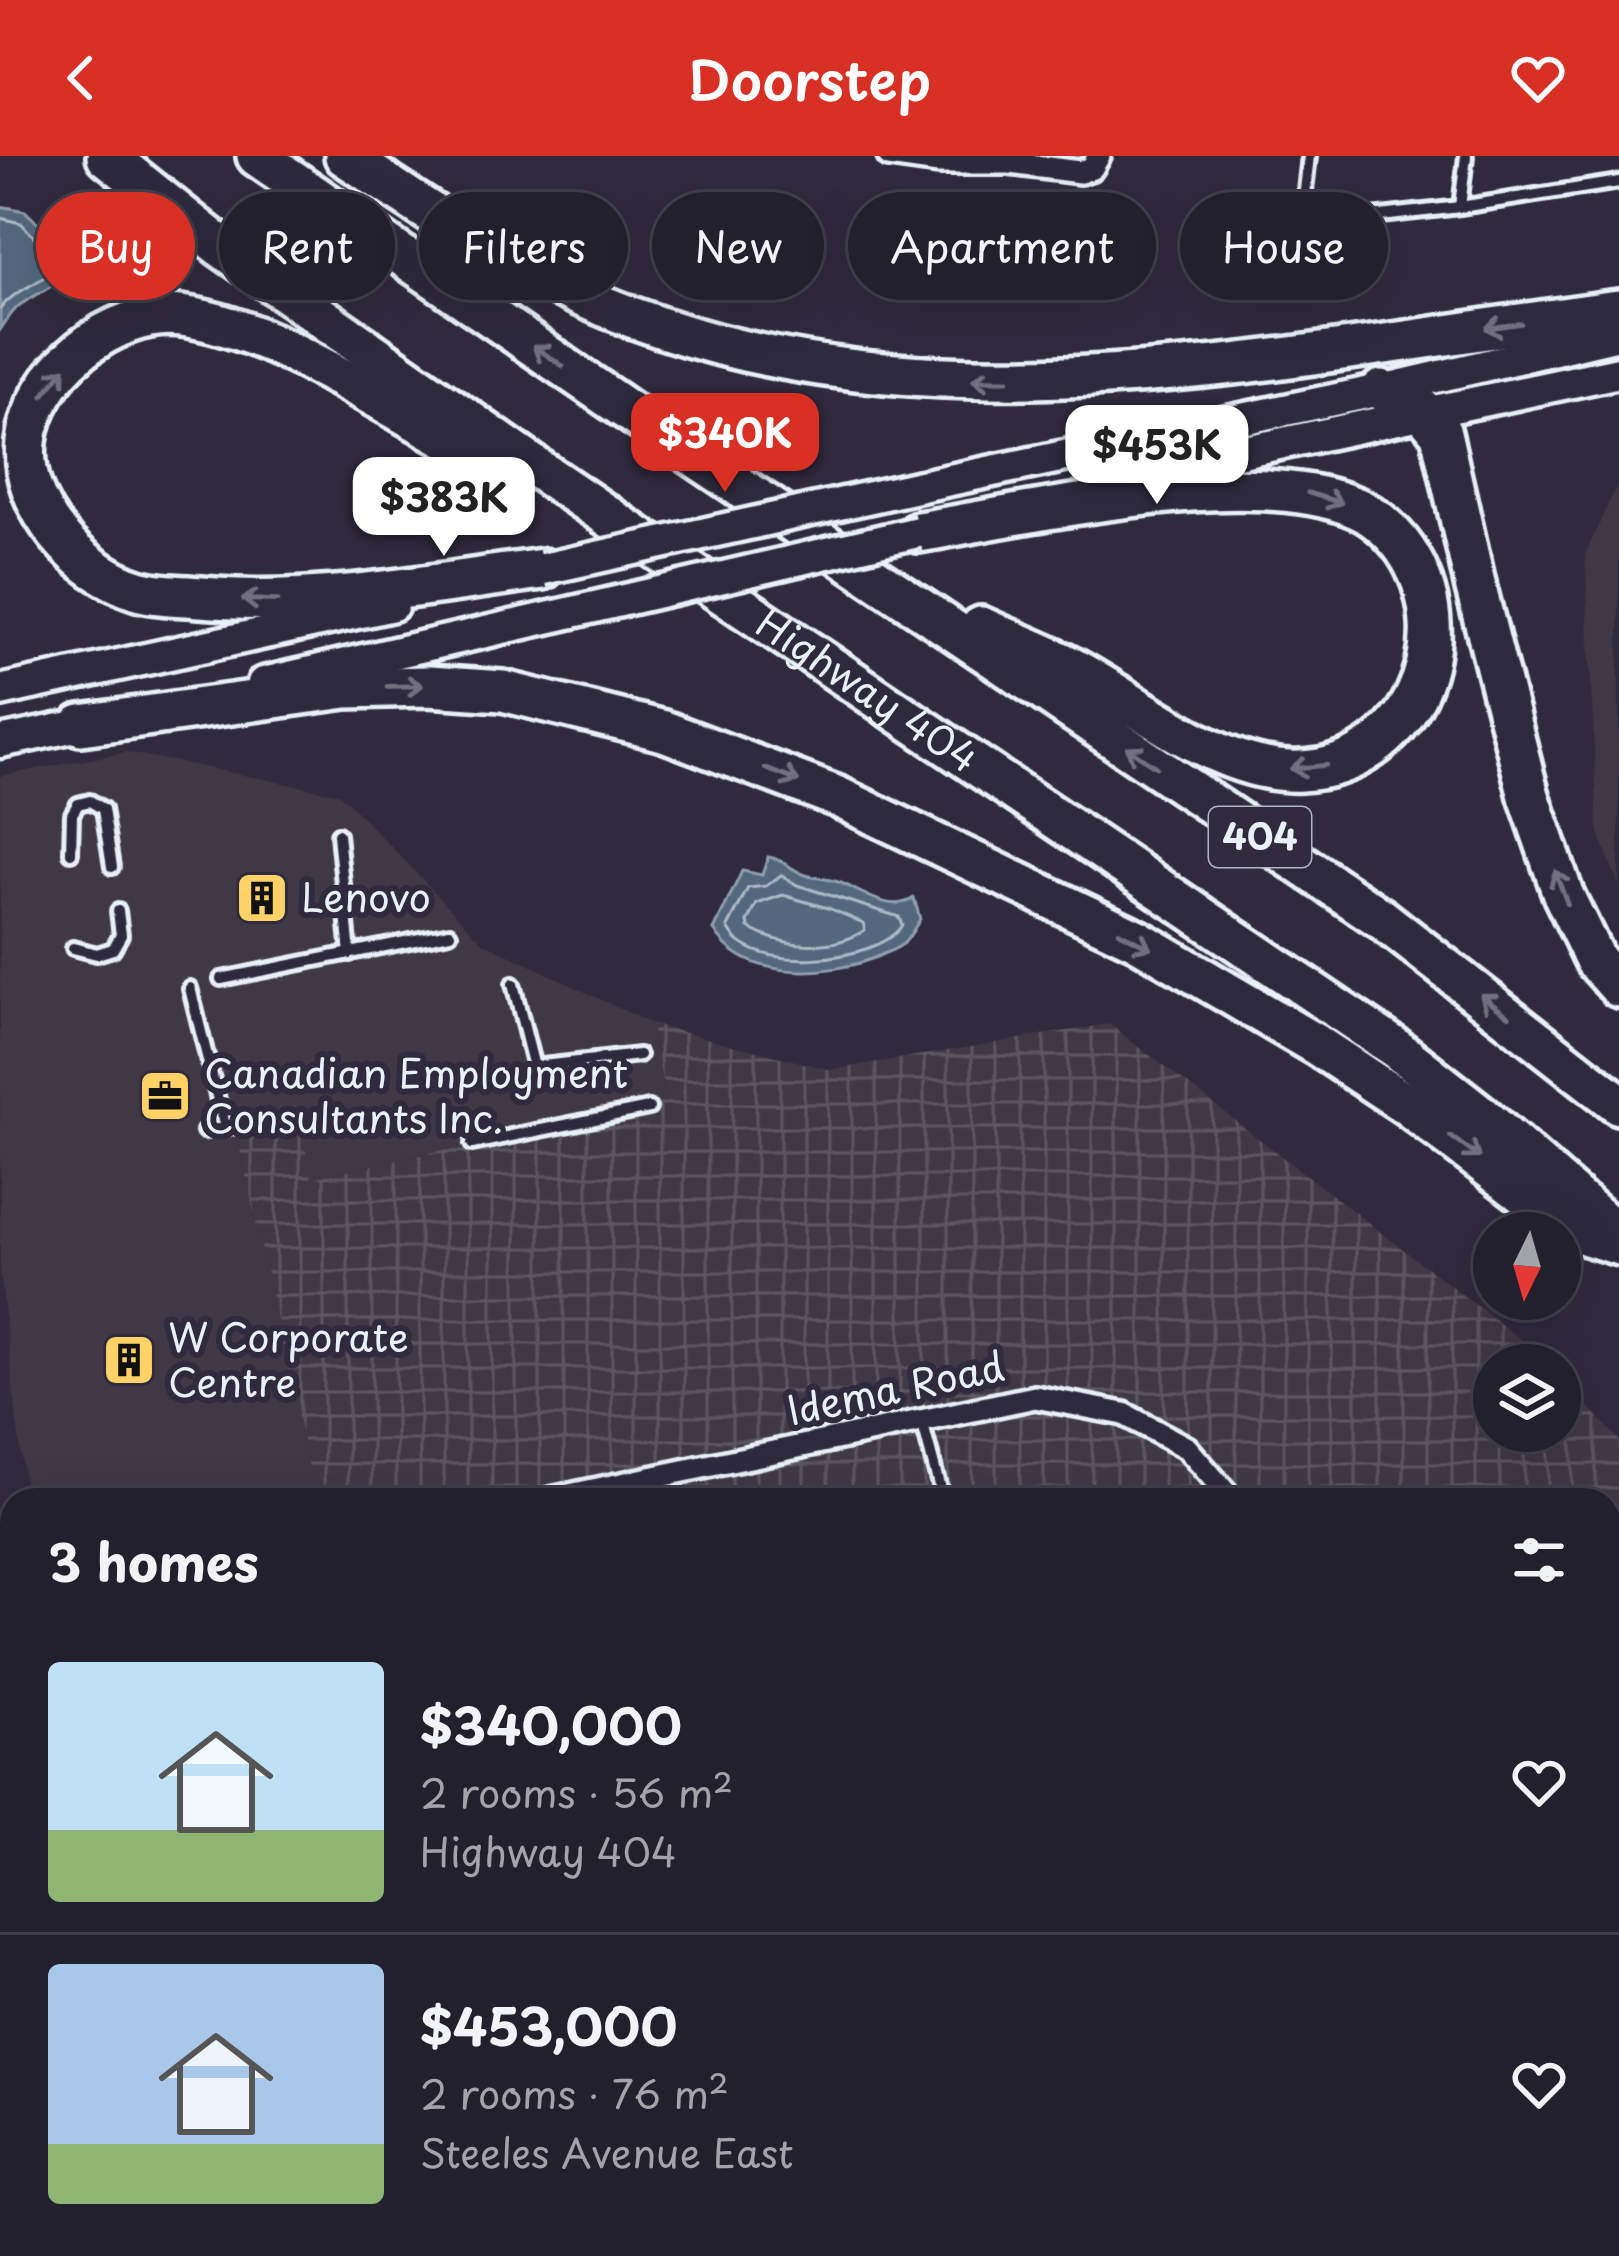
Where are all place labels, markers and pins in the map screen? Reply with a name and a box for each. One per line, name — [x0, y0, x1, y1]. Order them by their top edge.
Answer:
pin: $340K — [641, 393, 809, 495]
pin: $453K — [1073, 405, 1241, 507]
pin: $383K — [360, 457, 528, 559]
place label: Lenovo — [301, 866, 431, 925]
building icon: Lenovo — [234, 870, 290, 926]
place label: Canadian Employment Consultants Inc. — [204, 1042, 628, 1146]
office icon: Canadian Employment Consultants Inc. — [137, 1068, 193, 1124]
place label: W Corporate Centre — [168, 1306, 409, 1410]
building icon: W Corporate Centre — [101, 1332, 157, 1388]

